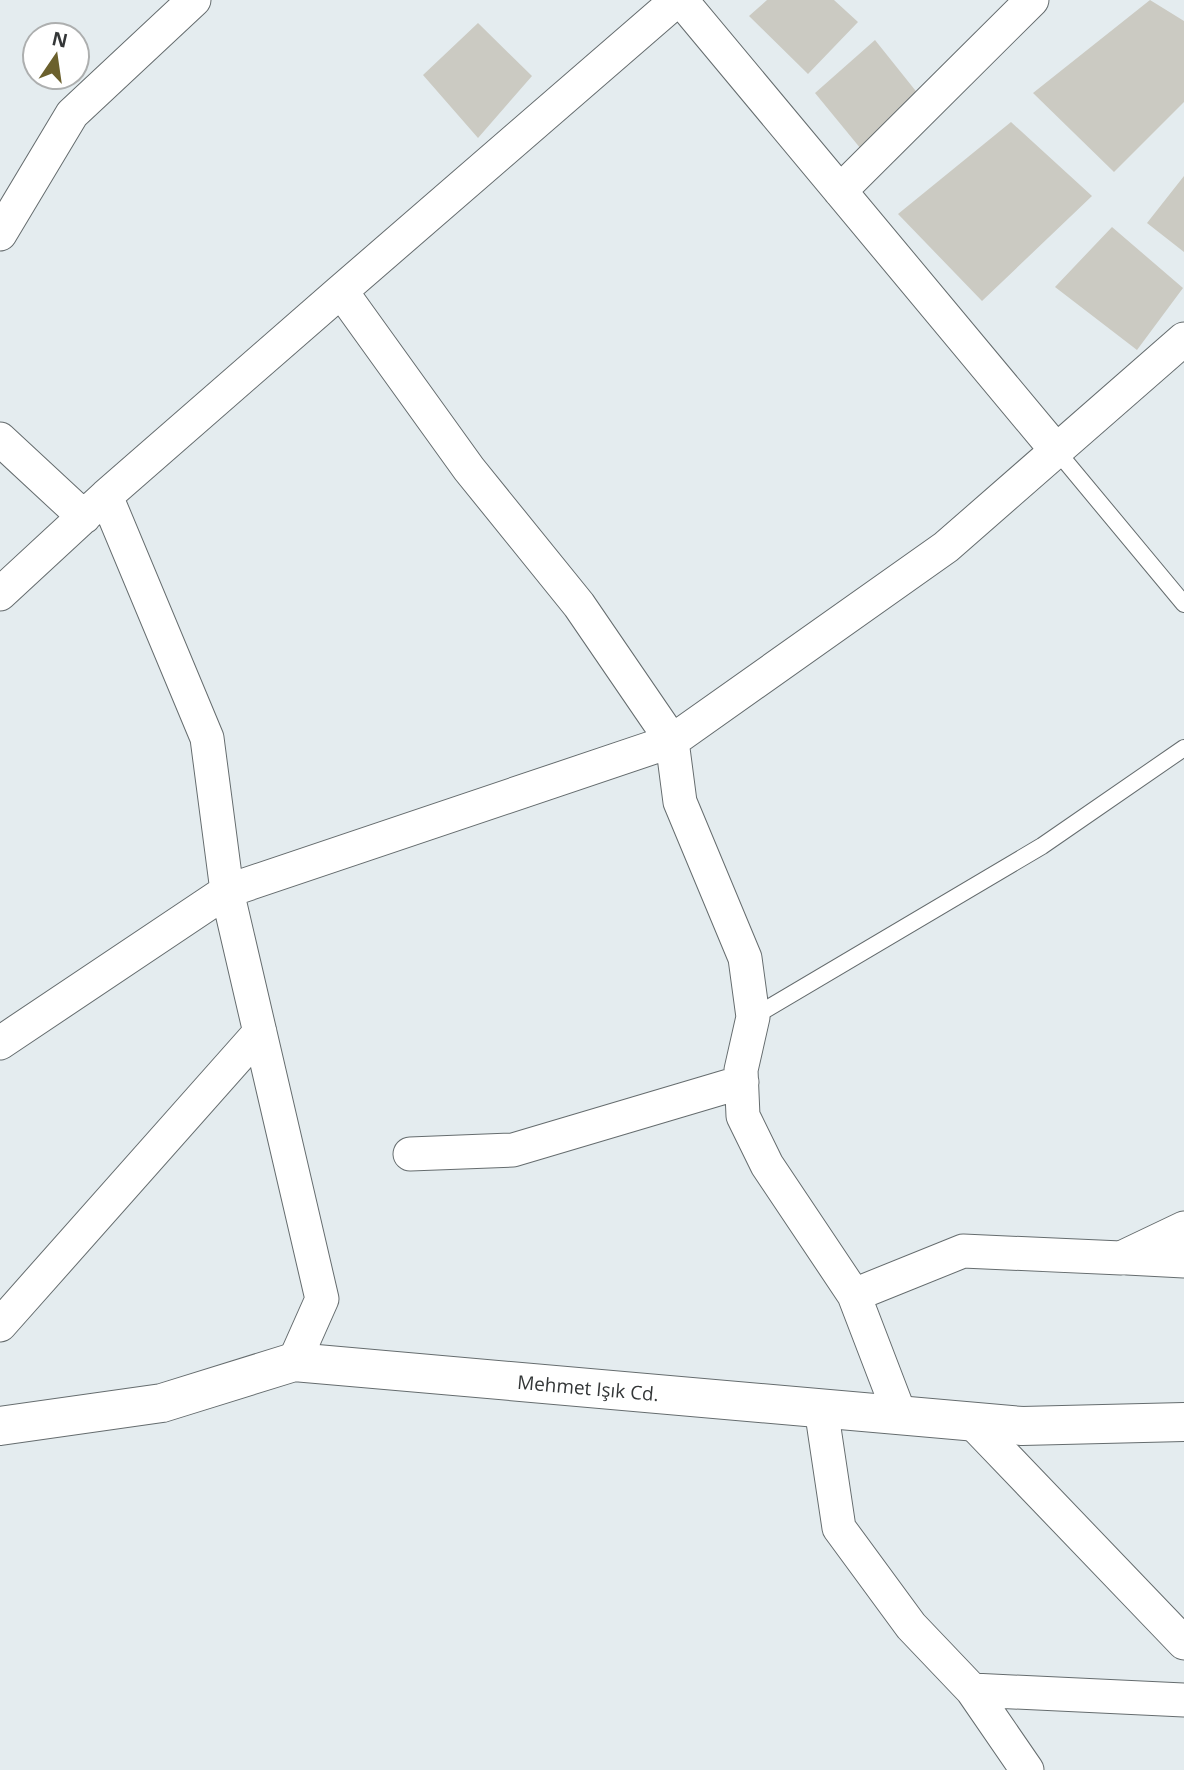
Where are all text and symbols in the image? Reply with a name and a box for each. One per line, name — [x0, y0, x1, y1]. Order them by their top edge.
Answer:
north arrow — [21, 21, 91, 91]
text: N — [49, 25, 70, 54]
street label: Mehmet Işık Cd. — [516, 1369, 660, 1407]

